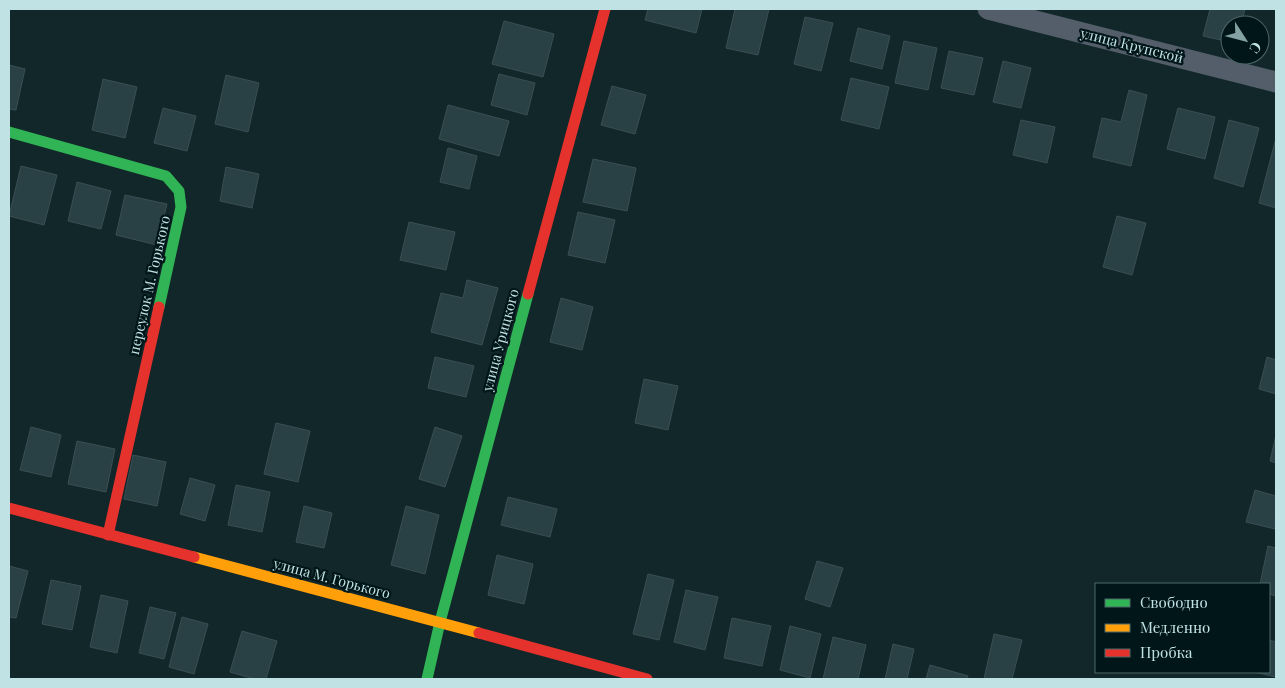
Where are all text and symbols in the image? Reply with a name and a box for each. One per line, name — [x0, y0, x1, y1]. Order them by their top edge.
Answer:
north arrow — [1220, 15, 1270, 65]
street label: улица Крупской — [1078, 23, 1186, 67]
text: С — [1245, 38, 1267, 58]
street label: переулок М. Горького — [124, 213, 174, 356]
street label: улица Урицкого — [477, 286, 523, 394]
street label: улица М. Горького — [271, 553, 393, 603]
legend — [1095, 583, 1270, 673]
text: Свободно — [1140, 592, 1208, 612]
text: Медленно — [1140, 617, 1210, 637]
text: Пробка — [1140, 642, 1193, 662]

